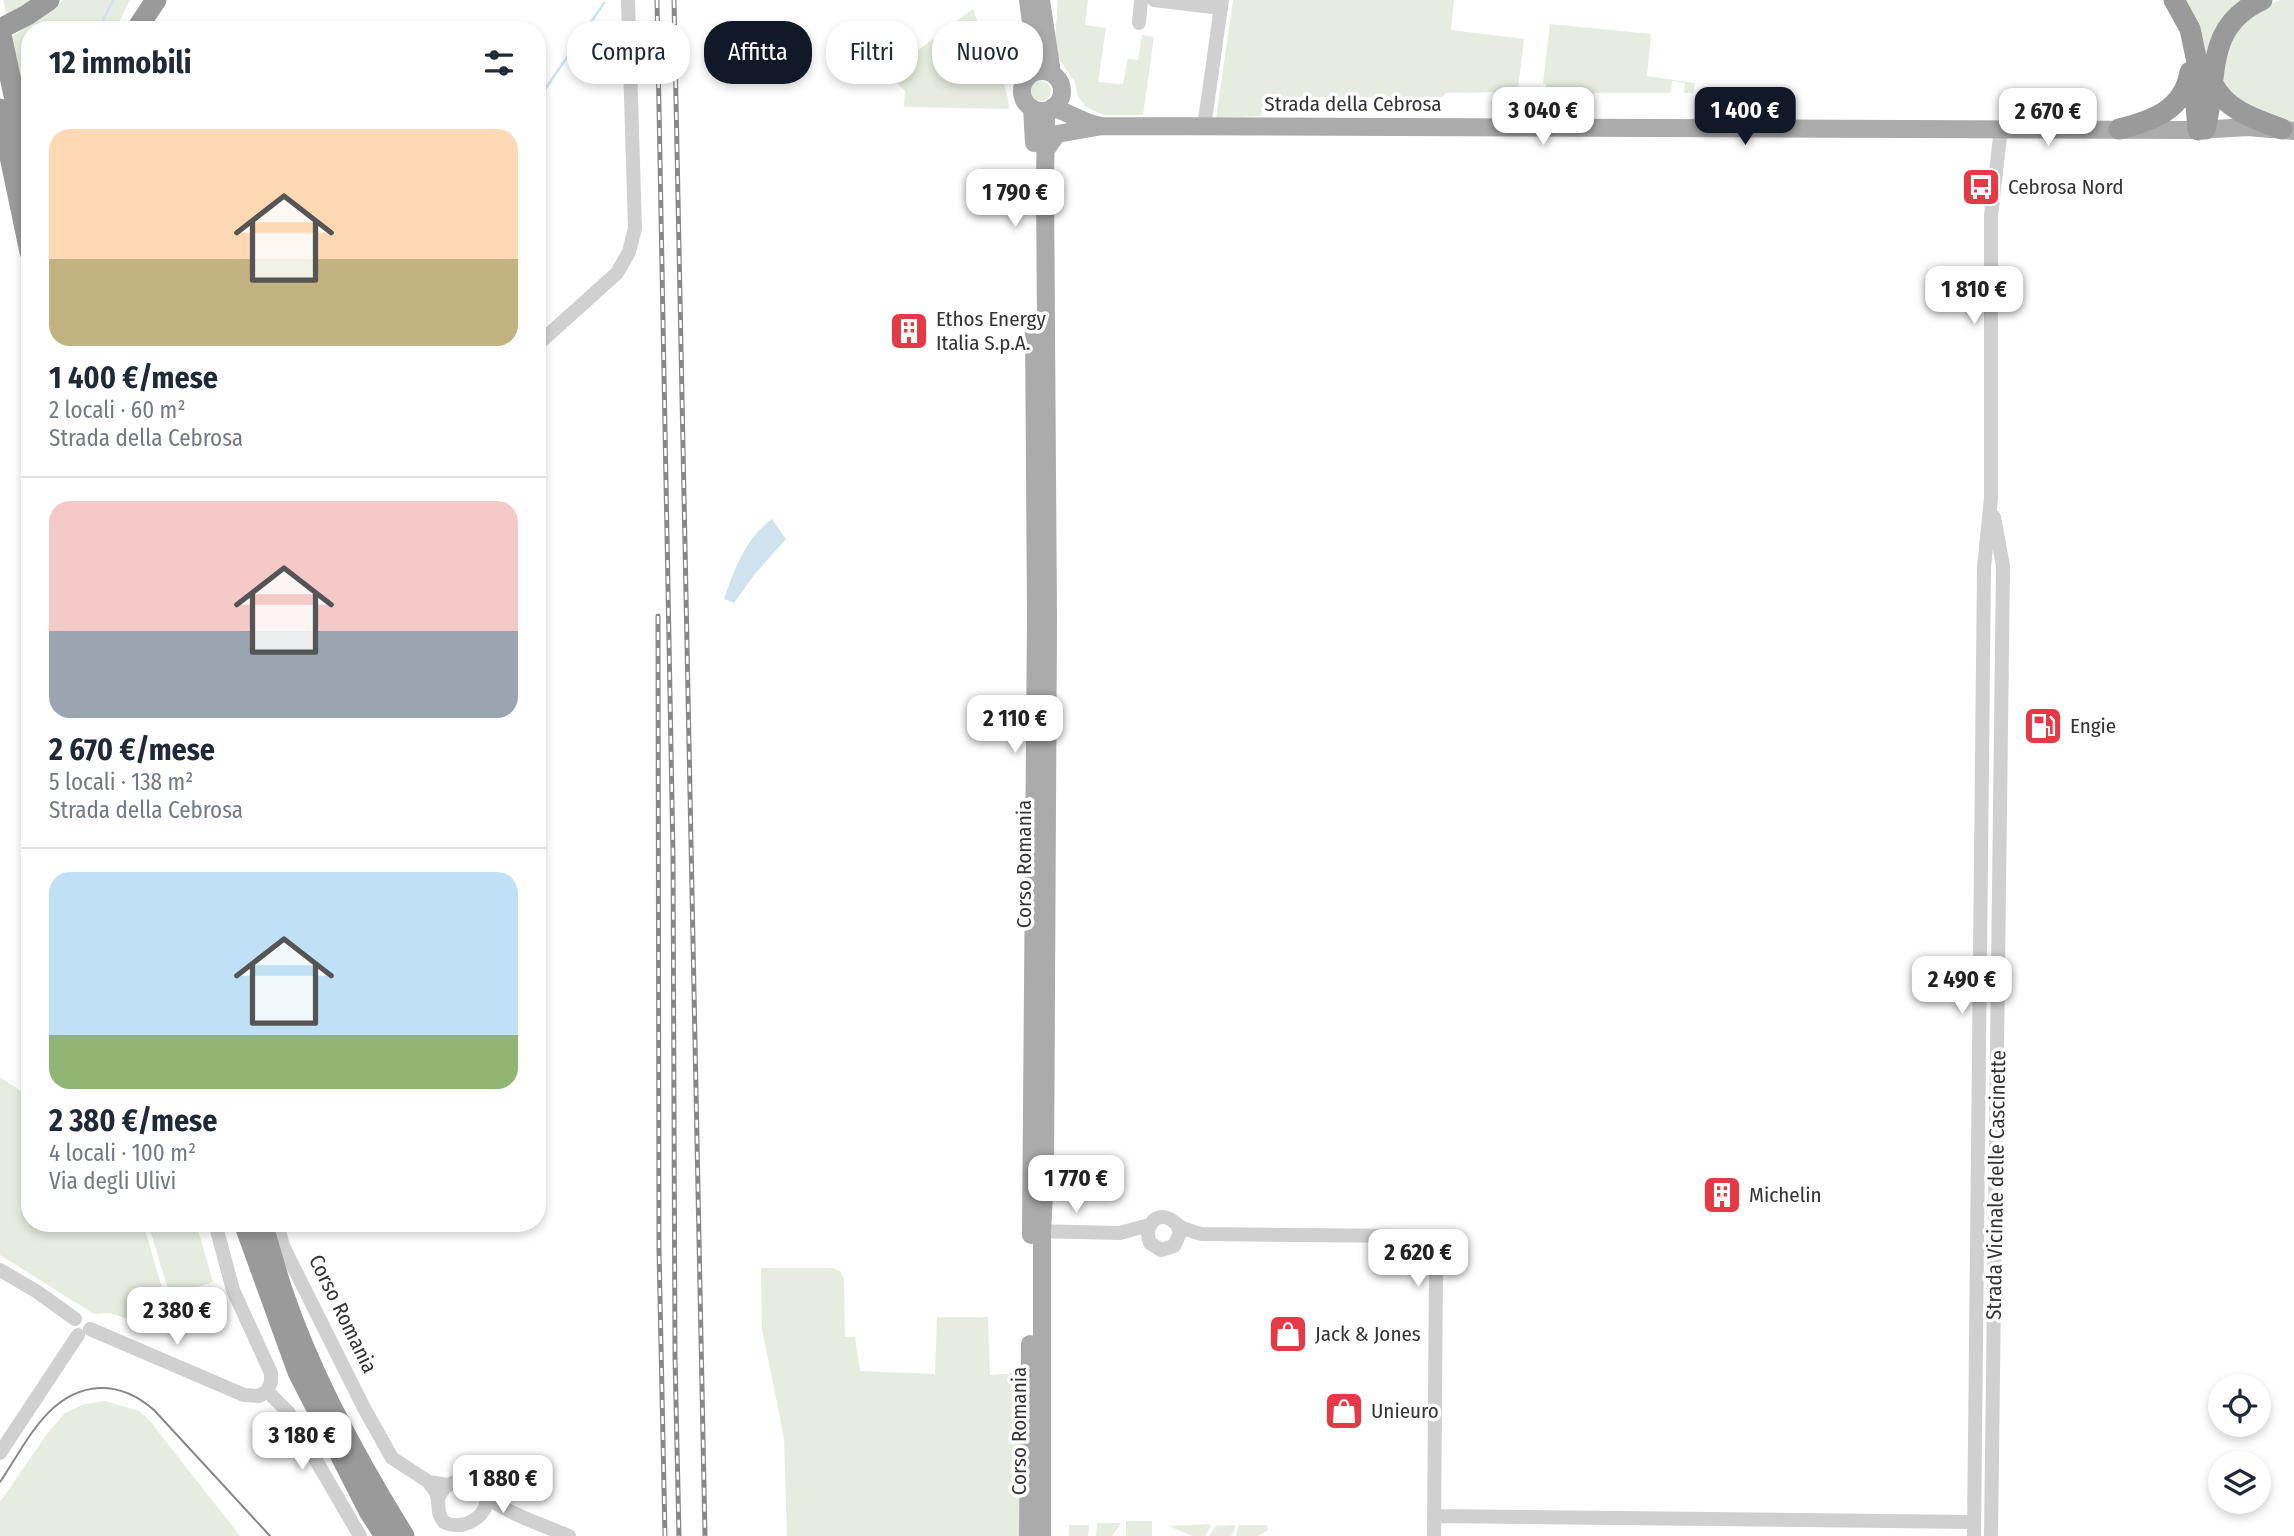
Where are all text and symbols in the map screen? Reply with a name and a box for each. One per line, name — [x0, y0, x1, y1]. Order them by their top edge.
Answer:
chip: Compra — [567, 21, 690, 84]
chip: Affitta — [704, 21, 812, 84]
chip: Filtri — [826, 21, 918, 84]
chip: Nuovo — [932, 21, 1043, 84]
icon: filters — [480, 44, 518, 82]
text: 12 immobili — [49, 45, 191, 81]
pin: 3 040 € — [1478, 88, 1608, 147]
pin: 1 400 € — [1680, 88, 1810, 147]
pin: 2 670 € — [1983, 88, 2113, 148]
street label: Strada della Cebrosa — [1264, 91, 1442, 117]
text: 3 040 € — [1508, 96, 1578, 124]
text: 1 400 € — [1711, 96, 1779, 124]
text: 2 670 € — [2015, 97, 2081, 125]
bus stop icon: Cebrosa Nord — [1960, 166, 2002, 208]
pin: 1 790 € — [950, 170, 1080, 229]
place label: Cebrosa Nord — [2008, 174, 2123, 200]
icon: home — [221, 175, 347, 301]
text: 1 790 € — [982, 178, 1048, 206]
pin: 1 810 € — [1909, 266, 2039, 326]
text: 1 810 € — [1941, 275, 2007, 303]
place label: Ethos Energy Italia S.p.A. — [936, 306, 1046, 356]
building icon: Ethos Energy Italia S.p.A. — [888, 310, 930, 352]
text: 1 400 €/mese — [49, 360, 218, 396]
text: 2 locali · 60 m² — [49, 396, 186, 424]
text: Strada della Cebrosa — [49, 424, 243, 452]
icon: home — [221, 547, 347, 673]
pin: 2 110 € — [950, 696, 1080, 755]
text: 2 110 € — [983, 704, 1047, 732]
fuel station icon: Engie — [2022, 705, 2064, 747]
place label: Engie — [2070, 713, 2116, 739]
text: 2 670 €/mese — [49, 732, 215, 768]
text: 5 locali · 138 m² — [49, 768, 193, 796]
text: Strada della Cebrosa — [49, 796, 243, 824]
street label: Corso Romania — [1011, 800, 1037, 928]
icon: home — [221, 918, 347, 1044]
pin: 2 490 € — [1897, 956, 2027, 1016]
text: 2 490 € — [1928, 965, 1996, 993]
street label: Strada Vicinale delle Cascinette — [1981, 1050, 2011, 1320]
text: 2 380 €/mese — [49, 1103, 217, 1139]
text: 4 locali · 100 m² — [49, 1139, 196, 1167]
pin: 1 770 € — [1011, 1156, 1141, 1215]
text: 1 770 € — [1044, 1164, 1108, 1192]
text: Via degli Ulivi — [49, 1167, 176, 1195]
building icon: Michelin — [1701, 1174, 1743, 1216]
place label: Michelin — [1749, 1182, 1822, 1208]
pin: 2 620 € — [1353, 1230, 1483, 1289]
text: 2 620 € — [1384, 1238, 1452, 1266]
street label: Corso Romania — [303, 1251, 383, 1377]
pin: 2 380 € — [112, 1288, 242, 1347]
text: 2 380 € — [143, 1296, 211, 1324]
shop icon: Jack & Jones — [1267, 1313, 1309, 1355]
place label: Jack & Jones — [1315, 1321, 1421, 1347]
street label: Corso Romania — [1006, 1367, 1032, 1495]
map controls — [2208, 1374, 2271, 1514]
button: locate — [2208, 1374, 2271, 1437]
shop icon: Unieuro — [1323, 1390, 1365, 1432]
place label: Unieuro — [1371, 1398, 1439, 1424]
pin: 3 180 € — [237, 1412, 367, 1472]
text: 3 180 € — [268, 1421, 336, 1449]
button: layers — [2208, 1451, 2271, 1514]
pin: 1 880 € — [438, 1456, 568, 1515]
text: 1 880 € — [469, 1464, 537, 1492]

